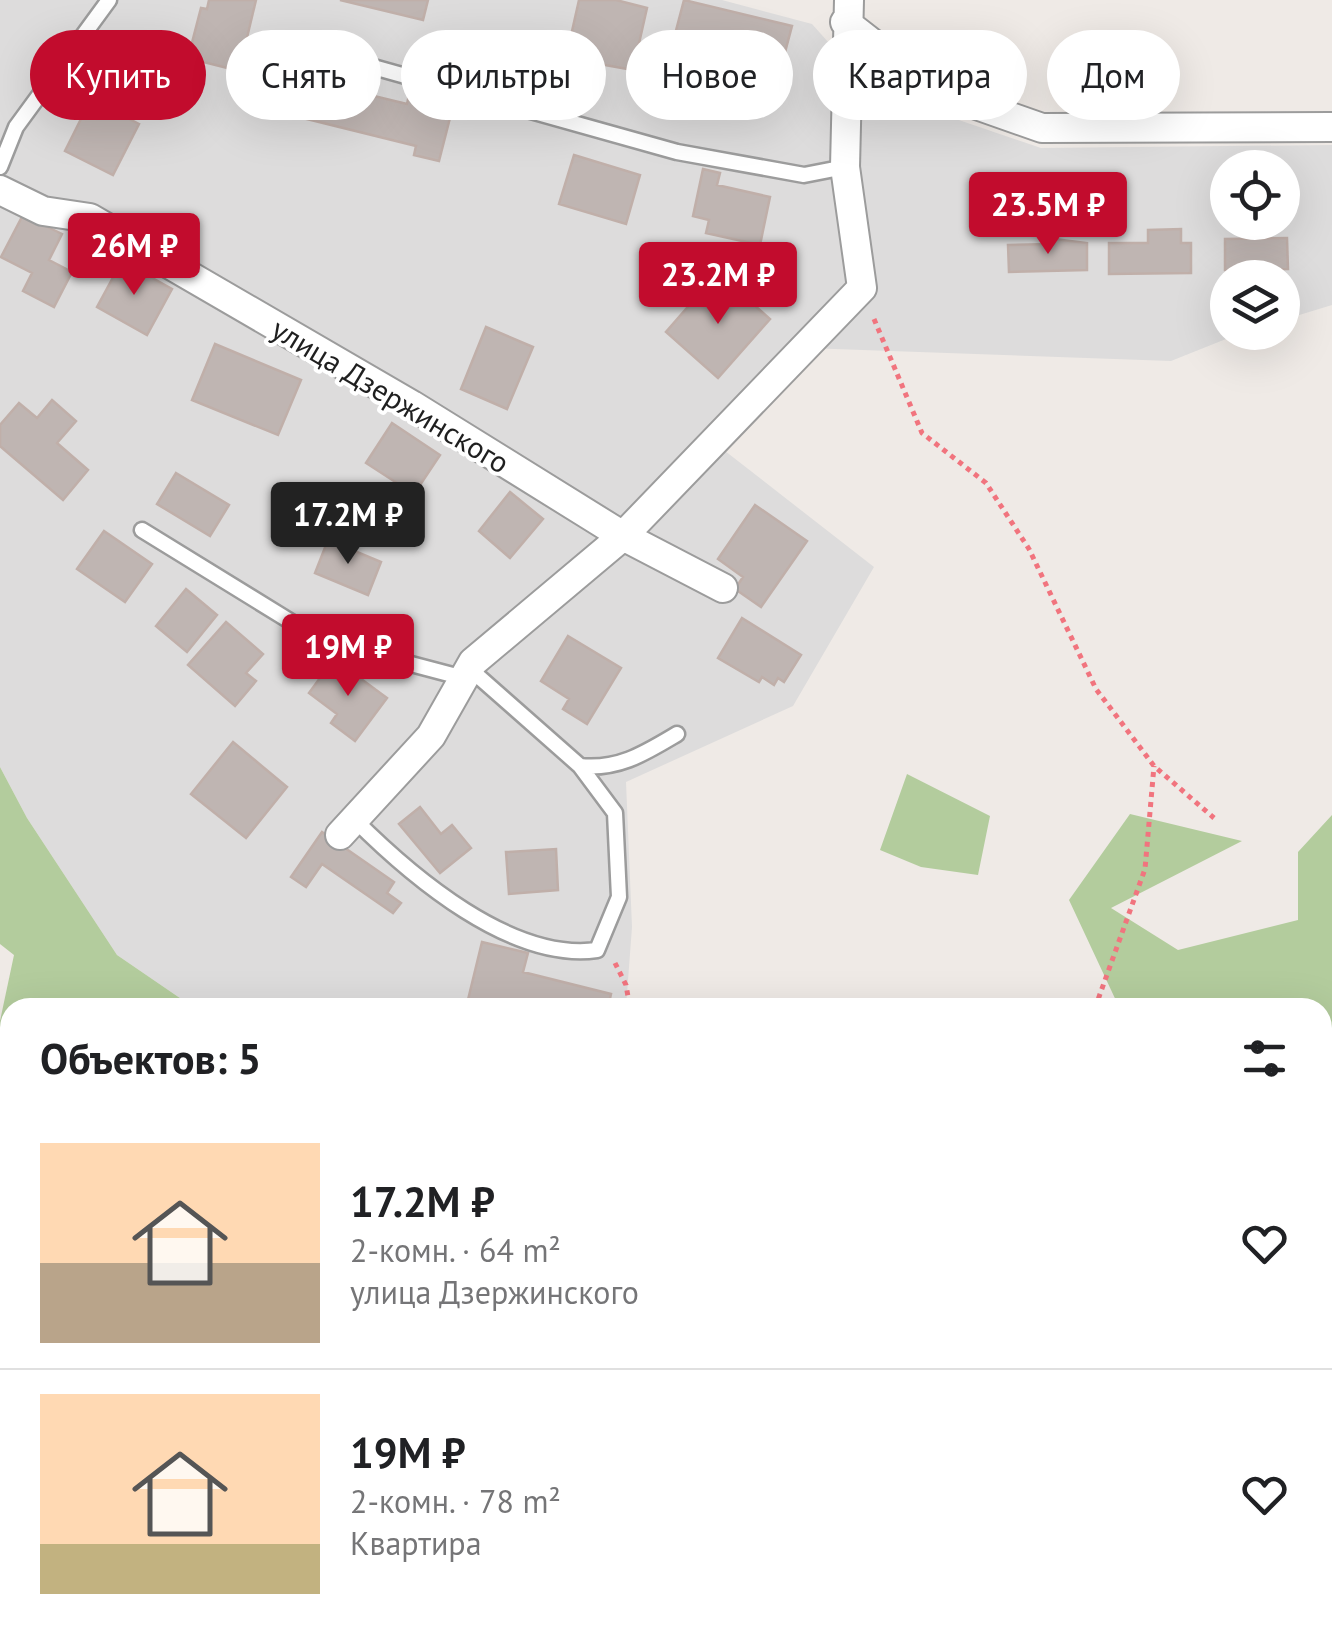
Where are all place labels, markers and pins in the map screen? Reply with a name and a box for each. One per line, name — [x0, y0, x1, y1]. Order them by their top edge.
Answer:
pin: 23.5M ₽ — [956, 172, 1140, 257]
pin: 26M ₽ — [64, 213, 204, 298]
pin: 23.2M ₽ — [626, 242, 810, 327]
pin: 17.2M ₽ — [256, 482, 440, 567]
pin: 19M ₽ — [278, 614, 418, 699]

